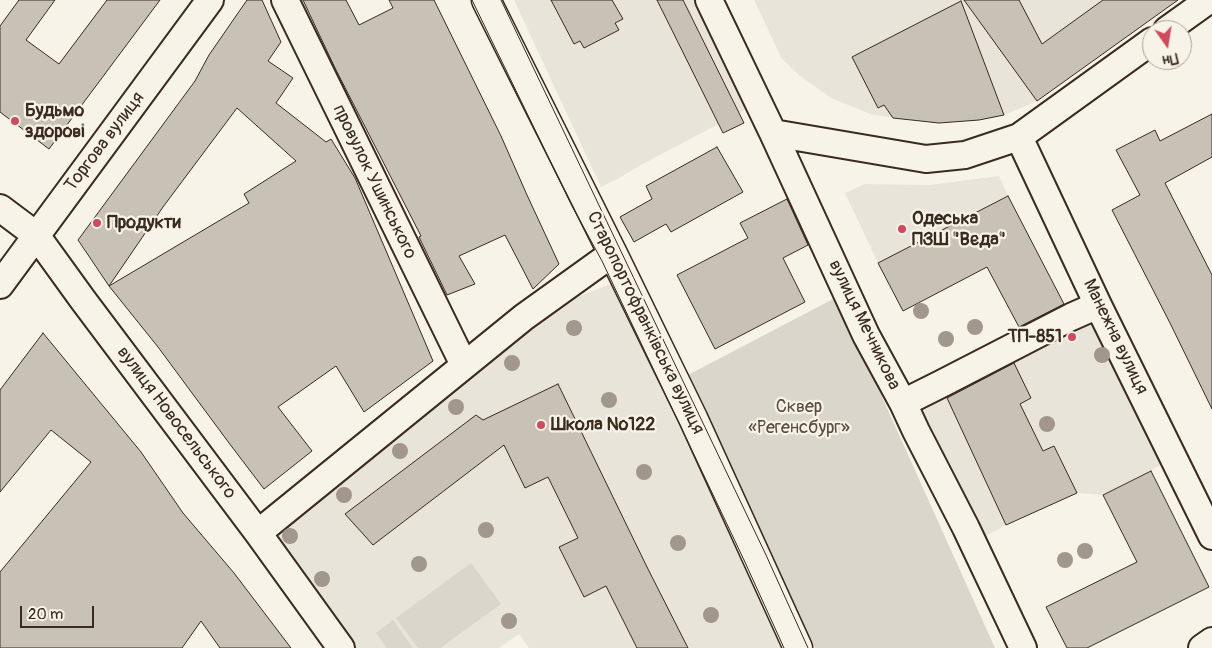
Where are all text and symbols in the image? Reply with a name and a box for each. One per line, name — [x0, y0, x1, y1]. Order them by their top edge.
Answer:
north arrow — [1142, 20, 1192, 70]
text: Пн — [1161, 49, 1180, 69]
street label: Торгова вулиця — [61, 88, 149, 196]
place label: Будьмо здорові — [25, 100, 84, 142]
street label: провулок Ушинського — [327, 101, 421, 263]
marker: Будьмо здорові — [9, 115, 21, 127]
street label: Старопортофранківська вулиця — [582, 208, 708, 438]
place label: Одеська ПЗШ "Вєда" — [912, 208, 1006, 250]
place label: Продукти — [107, 212, 181, 234]
marker: Продукти — [91, 217, 103, 229]
marker: Одеська ПЗШ "Вєда" — [896, 223, 908, 235]
street label: вулиця Мечникова — [823, 257, 905, 393]
street label: Манежна вулиця — [1078, 276, 1152, 398]
place label: ТП-851 — [1008, 326, 1062, 348]
marker: ТП-851 — [1066, 331, 1078, 343]
street label: вулиця Новосельського — [112, 343, 240, 503]
park label: Сквер «Регенсбург» — [748, 396, 850, 438]
place label: Школа №122 — [551, 414, 655, 436]
marker: Школа №122 — [535, 419, 547, 431]
scale bar — [22, 596, 96, 628]
text: 20 m — [28, 605, 63, 624]

